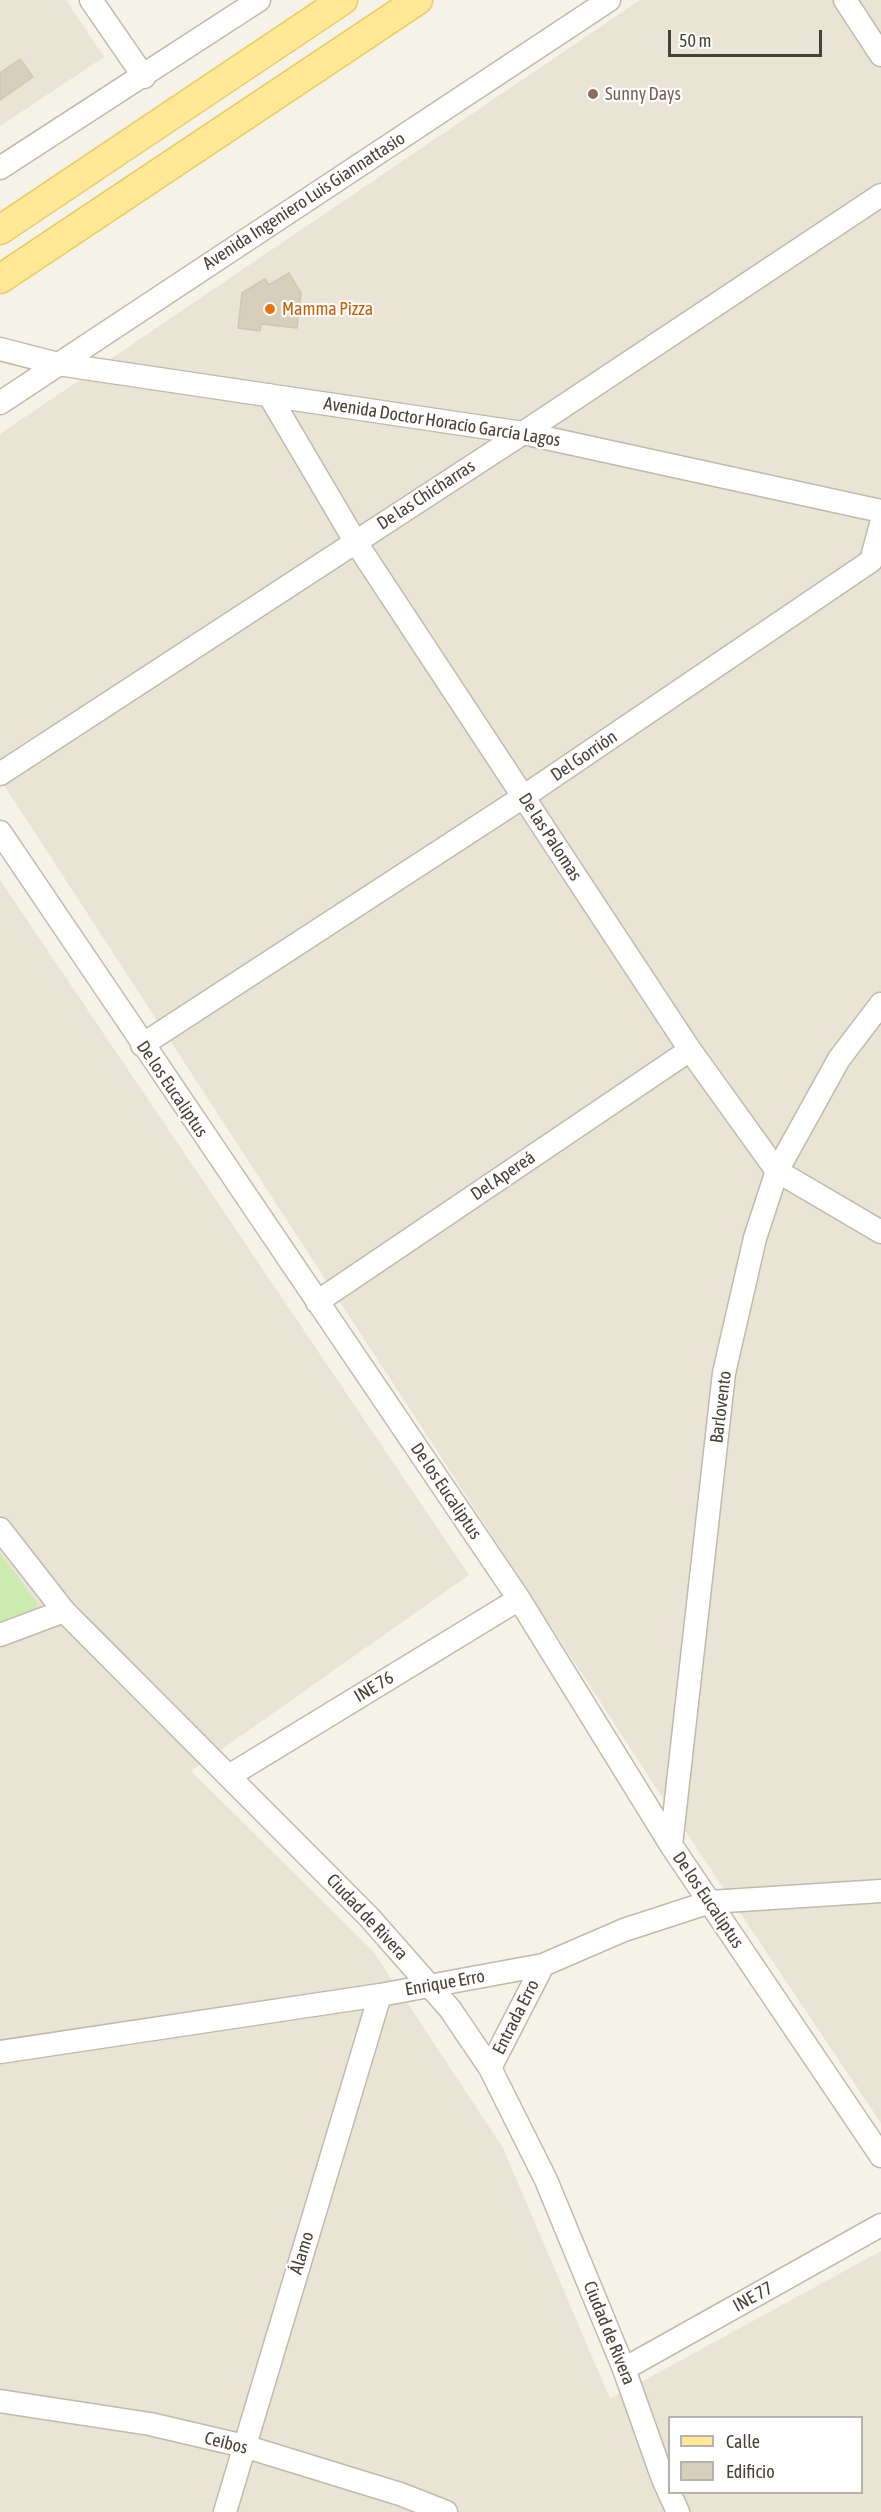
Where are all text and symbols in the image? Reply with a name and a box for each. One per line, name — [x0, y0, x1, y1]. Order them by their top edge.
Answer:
scale bar — [671, 18, 826, 56]
text: 50 m — [679, 30, 711, 51]
place label: Sunny Days — [605, 83, 681, 105]
marker: Sunny Days — [586, 87, 600, 101]
street label: Avenida Ingeniero Luis Giannattasio — [199, 127, 409, 275]
place label: Mamma Pizza — [282, 298, 373, 320]
marker: Mamma Pizza — [263, 302, 277, 316]
street label: Avenida Doctor Horacio García Lagos — [322, 393, 562, 451]
street label: De las Chicharras — [373, 455, 479, 535]
street label: Del Gorrión — [547, 726, 621, 786]
street label: De las Palomas — [514, 789, 586, 885]
street label: De los Eucaliptus — [132, 1037, 212, 1141]
street label: Del Apereá — [467, 1147, 539, 1205]
street label: Barlovento — [706, 1370, 736, 1444]
street label: De los Eucaliptus — [406, 1439, 486, 1543]
street label: INE 76 — [350, 1667, 398, 1707]
street label: De los Eucaliptus — [668, 1848, 748, 1952]
street label: Ciudad de Rivera — [322, 1869, 412, 1965]
street label: Enrique Erro — [404, 1965, 486, 2001]
street label: Entrada Erro — [488, 1976, 544, 2058]
street label: Álamo — [285, 2229, 319, 2277]
street label: INE 77 — [729, 2277, 777, 2317]
street label: Ciudad de Rivera — [578, 2278, 640, 2388]
legend — [668, 2416, 863, 2494]
street label: Ceibos — [202, 2427, 250, 2459]
text: Calle — [726, 2431, 760, 2452]
text: Edificio — [726, 2461, 775, 2482]

